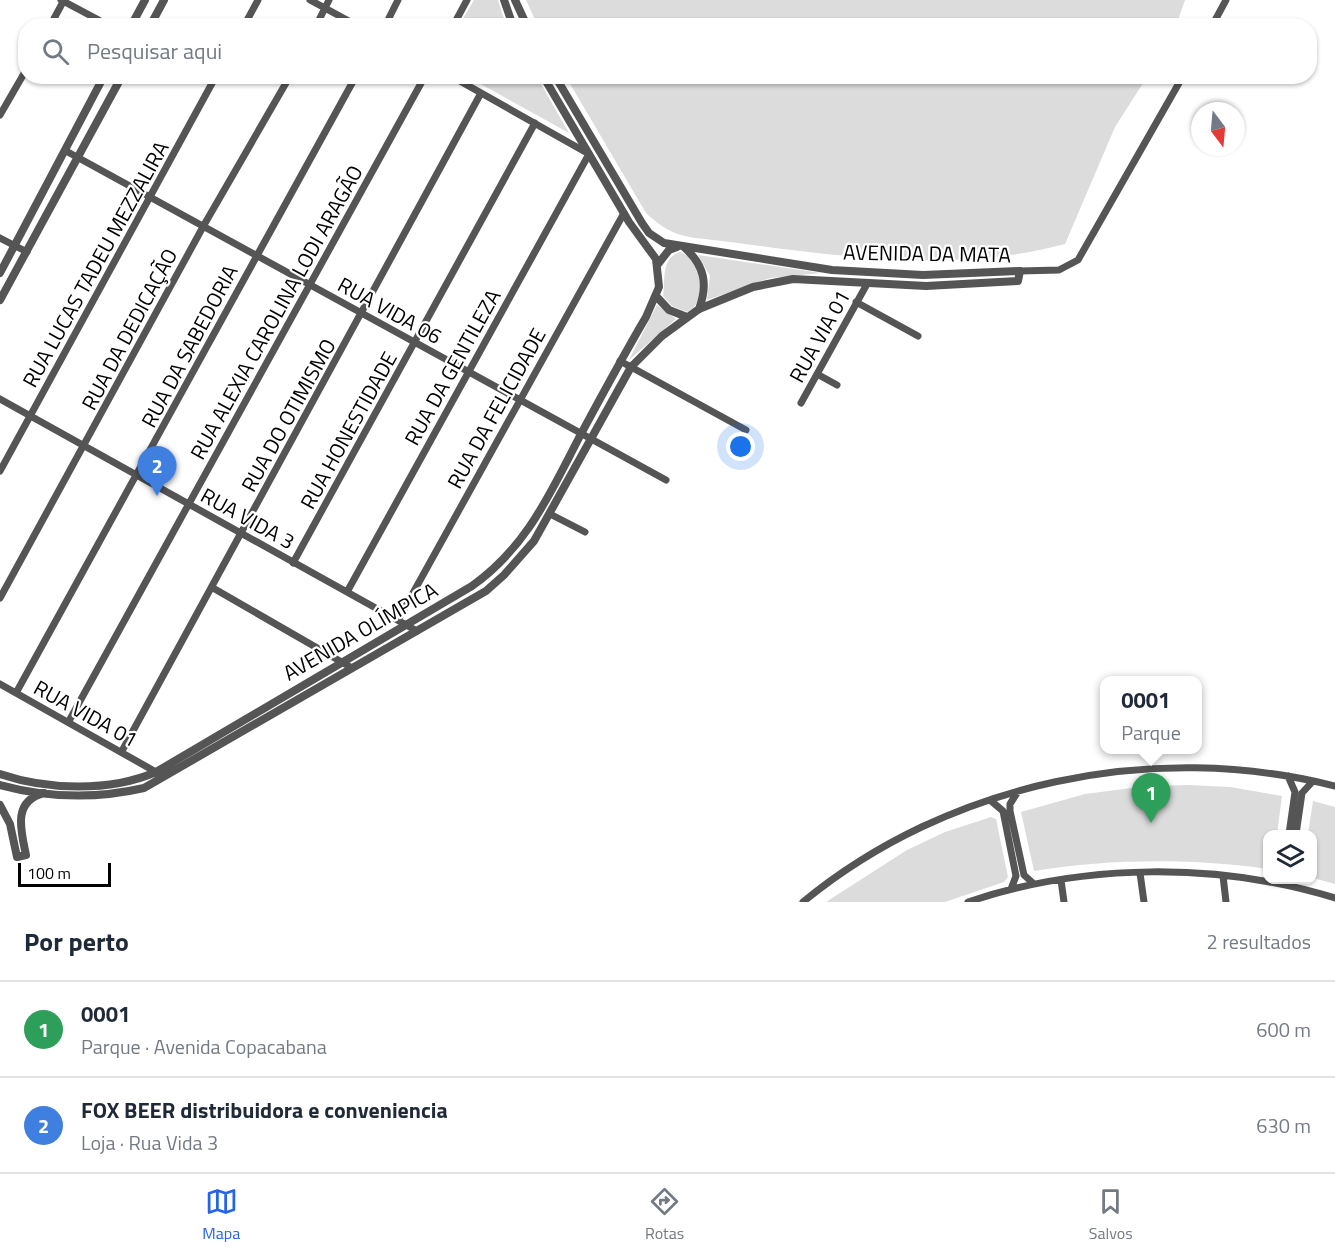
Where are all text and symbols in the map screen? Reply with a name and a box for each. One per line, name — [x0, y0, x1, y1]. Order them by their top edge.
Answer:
search box — [18, 18, 1317, 84]
text: Pesquisar aqui — [87, 34, 222, 68]
icon: search — [39, 35, 72, 68]
north arrow — [1191, 102, 1245, 156]
street label: RUA LUCAS TADEU MEZZALIRA — [14, 135, 176, 393]
street label: RUA ALEXIA CAROLINA LODI ARAGÃO — [181, 159, 371, 465]
street label: AVENIDA DA MATA — [843, 236, 1012, 270]
street label: RUA DA DEDICAÇÃO — [73, 242, 185, 416]
street label: RUA DA SABEDORIA — [133, 259, 246, 433]
street label: RUA VIDA 06 — [332, 268, 448, 352]
street label: RUA DA GENTILEZA — [396, 283, 508, 451]
street label: RUA VIA 01 — [780, 284, 858, 388]
street label: RUA DA FELICIDADE — [439, 322, 553, 494]
street label: RUA DO OTIMISMO — [233, 333, 343, 497]
street label: RUA HONESTIDADE — [291, 345, 405, 515]
your location — [726, 432, 755, 461]
pin: 2 — [138, 446, 176, 496]
street label: RUA VIDA 3 — [195, 479, 301, 557]
street label: AVENIDA OLÍMPICA — [277, 573, 444, 688]
street label: RUA VIDA 01 — [28, 671, 144, 755]
popup — [1100, 676, 1202, 754]
text: 0001 — [1121, 683, 1170, 717]
text: Parque — [1121, 717, 1181, 748]
pin: 1 — [1132, 774, 1170, 823]
map controls — [1263, 830, 1317, 884]
button: layers — [1263, 830, 1317, 884]
scale bar — [18, 860, 111, 888]
text: 100 m — [27, 861, 71, 885]
text: Por perto — [24, 922, 129, 961]
text: 2 resultados — [1207, 926, 1311, 957]
text: 0001 — [81, 997, 130, 1031]
text: 1 — [38, 1014, 49, 1045]
text: 600 m — [1256, 1014, 1311, 1045]
text: Parque · Avenida Copacabana — [81, 1031, 327, 1062]
text: FOX BEER distribuidora e conveniencia — [81, 1093, 448, 1127]
text: 2 — [38, 1110, 49, 1141]
text: 630 m — [1256, 1110, 1311, 1141]
text: Loja · Rua Vida 3 — [81, 1127, 218, 1158]
tab: Mapa — [202, 1185, 240, 1245]
tab: Rotas — [645, 1185, 684, 1245]
tab: Salvos — [1089, 1185, 1133, 1245]

